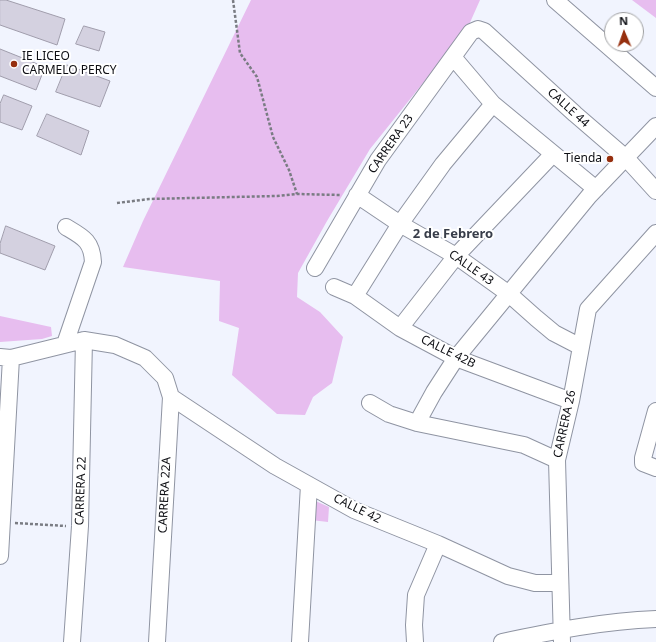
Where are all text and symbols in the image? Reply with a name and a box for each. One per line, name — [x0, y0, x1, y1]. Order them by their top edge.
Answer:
north arrow — [604, 12, 644, 52]
text: N — [619, 13, 628, 28]
place label: IE LICEO CARMELO PERCY — [22, 50, 117, 78]
marker: IE LICEO CARMELO PERCY — [9, 59, 19, 69]
street label: CALLE 44 — [544, 85, 592, 131]
street label: CARRERA 23 — [365, 112, 417, 176]
place label: Tienda — [564, 152, 602, 166]
marker: Tienda — [605, 154, 615, 164]
district label: 2 de Febrero — [413, 226, 493, 242]
street label: CALLE 43 — [446, 247, 496, 289]
street label: CALLE 42B — [418, 333, 478, 371]
street label: CARRERA 26 — [551, 389, 579, 459]
street label: CARRERA 22 — [73, 456, 89, 526]
street label: CARRERA 22A — [156, 456, 174, 534]
street label: CALLE 42 — [331, 491, 383, 527]

